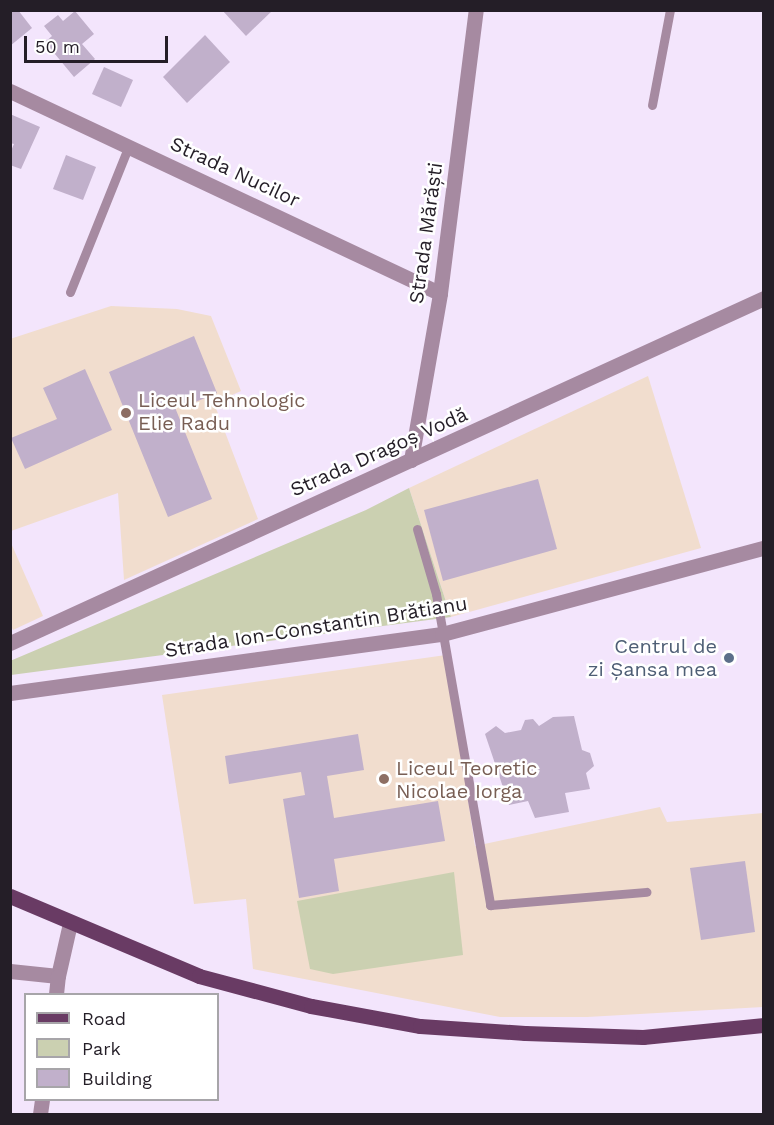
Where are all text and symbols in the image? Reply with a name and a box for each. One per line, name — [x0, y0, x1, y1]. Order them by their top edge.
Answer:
scale bar — [27, 24, 171, 62]
text: 50 m — [35, 36, 80, 57]
street label: Strada Nucilor — [166, 131, 304, 213]
street label: Strada Mărăști — [404, 161, 448, 305]
place label: Liceul Tehnologic Elie Radu — [138, 389, 307, 436]
street label: Strada Dragoș Vodă — [286, 402, 472, 502]
marker: Liceul Tehnologic Elie Radu — [119, 406, 133, 420]
street label: Strada Ion-Constantin Brătianu — [163, 591, 469, 663]
place label: Centrul de zi Șansa mea — [587, 634, 717, 681]
marker: Centrul de zi Șansa mea — [722, 651, 736, 665]
place label: Liceul Teoretic Nicolae Iorga — [396, 756, 539, 803]
marker: Liceul Teoretic Nicolae Iorga — [377, 772, 391, 786]
legend — [24, 993, 219, 1101]
text: Road — [82, 1008, 126, 1029]
text: Park — [82, 1038, 121, 1059]
text: Building — [82, 1068, 152, 1089]

